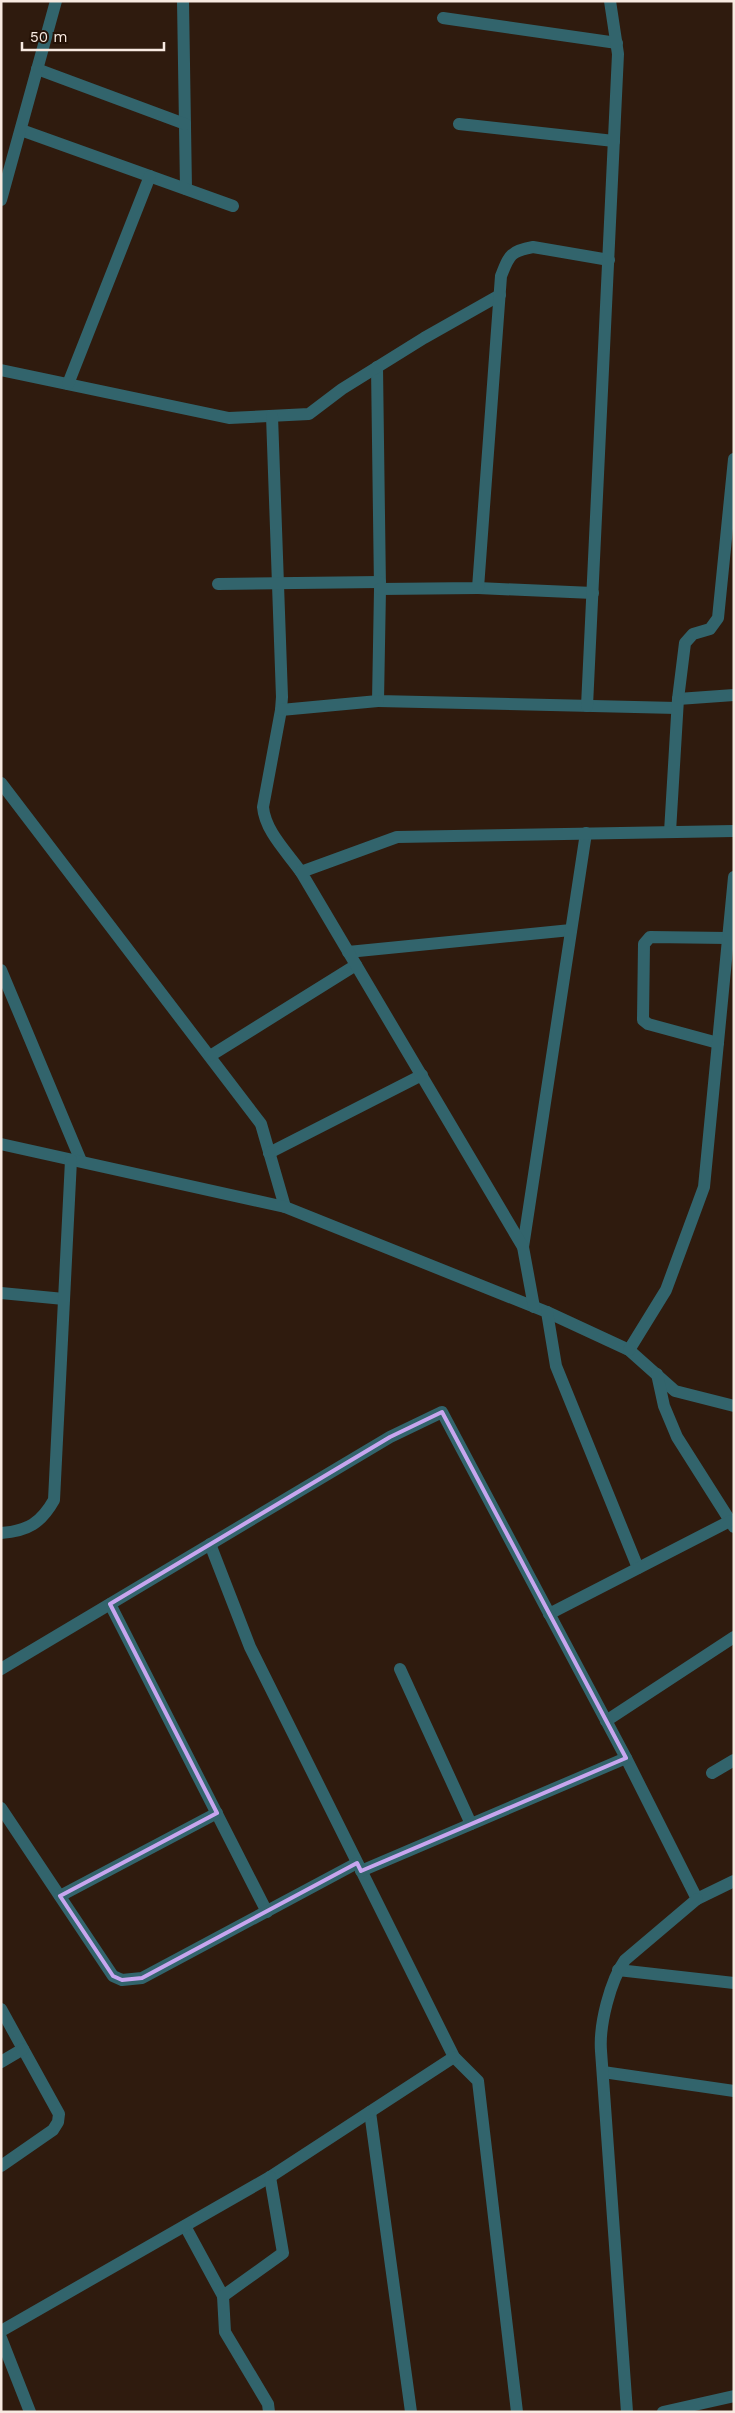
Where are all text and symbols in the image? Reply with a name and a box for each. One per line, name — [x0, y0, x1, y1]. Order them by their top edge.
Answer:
scale bar — [22, 20, 165, 52]
text: 50 m — [30, 28, 67, 46]

